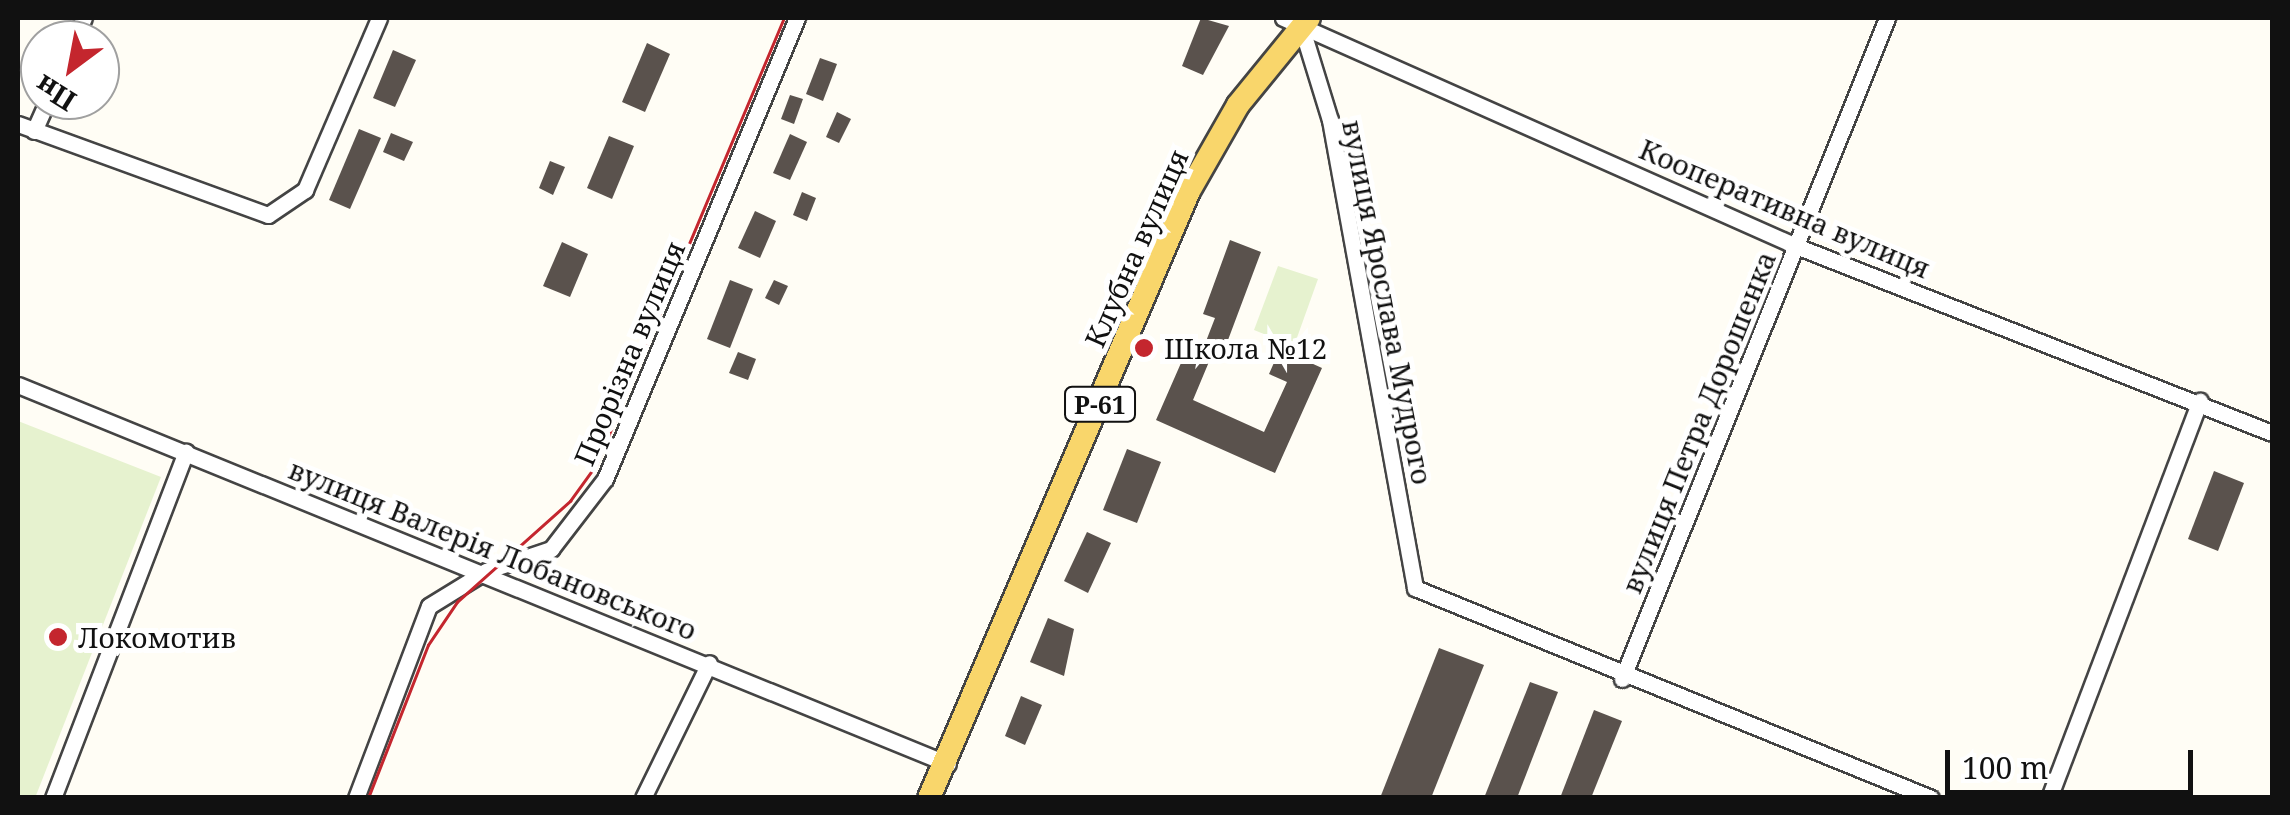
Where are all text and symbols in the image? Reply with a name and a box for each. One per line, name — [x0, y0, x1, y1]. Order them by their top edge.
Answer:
north arrow — [20, 20, 120, 120]
text: Пн — [28, 67, 83, 121]
street label: вулиця Ярослава Мудрого — [1336, 117, 1440, 487]
street label: Кооперативна вулиця — [1635, 131, 1935, 285]
street label: Клубна вулиця — [1077, 144, 1195, 352]
street label: Прорізна вулиця — [567, 236, 691, 470]
street label: вулиця Петра Дорошенка — [1614, 246, 1782, 598]
place label: Школа №12 — [1164, 331, 1327, 365]
marker: Школа №12 — [1133, 337, 1155, 359]
road number: Р-61 — [1062, 384, 1138, 424]
street label: вулиця Валерія Лобановського — [284, 452, 702, 646]
place label: Локомотив — [78, 620, 236, 654]
marker: Локомотив — [47, 626, 69, 648]
scale bar — [1950, 730, 2198, 792]
text: 100 m — [1962, 747, 2048, 788]

